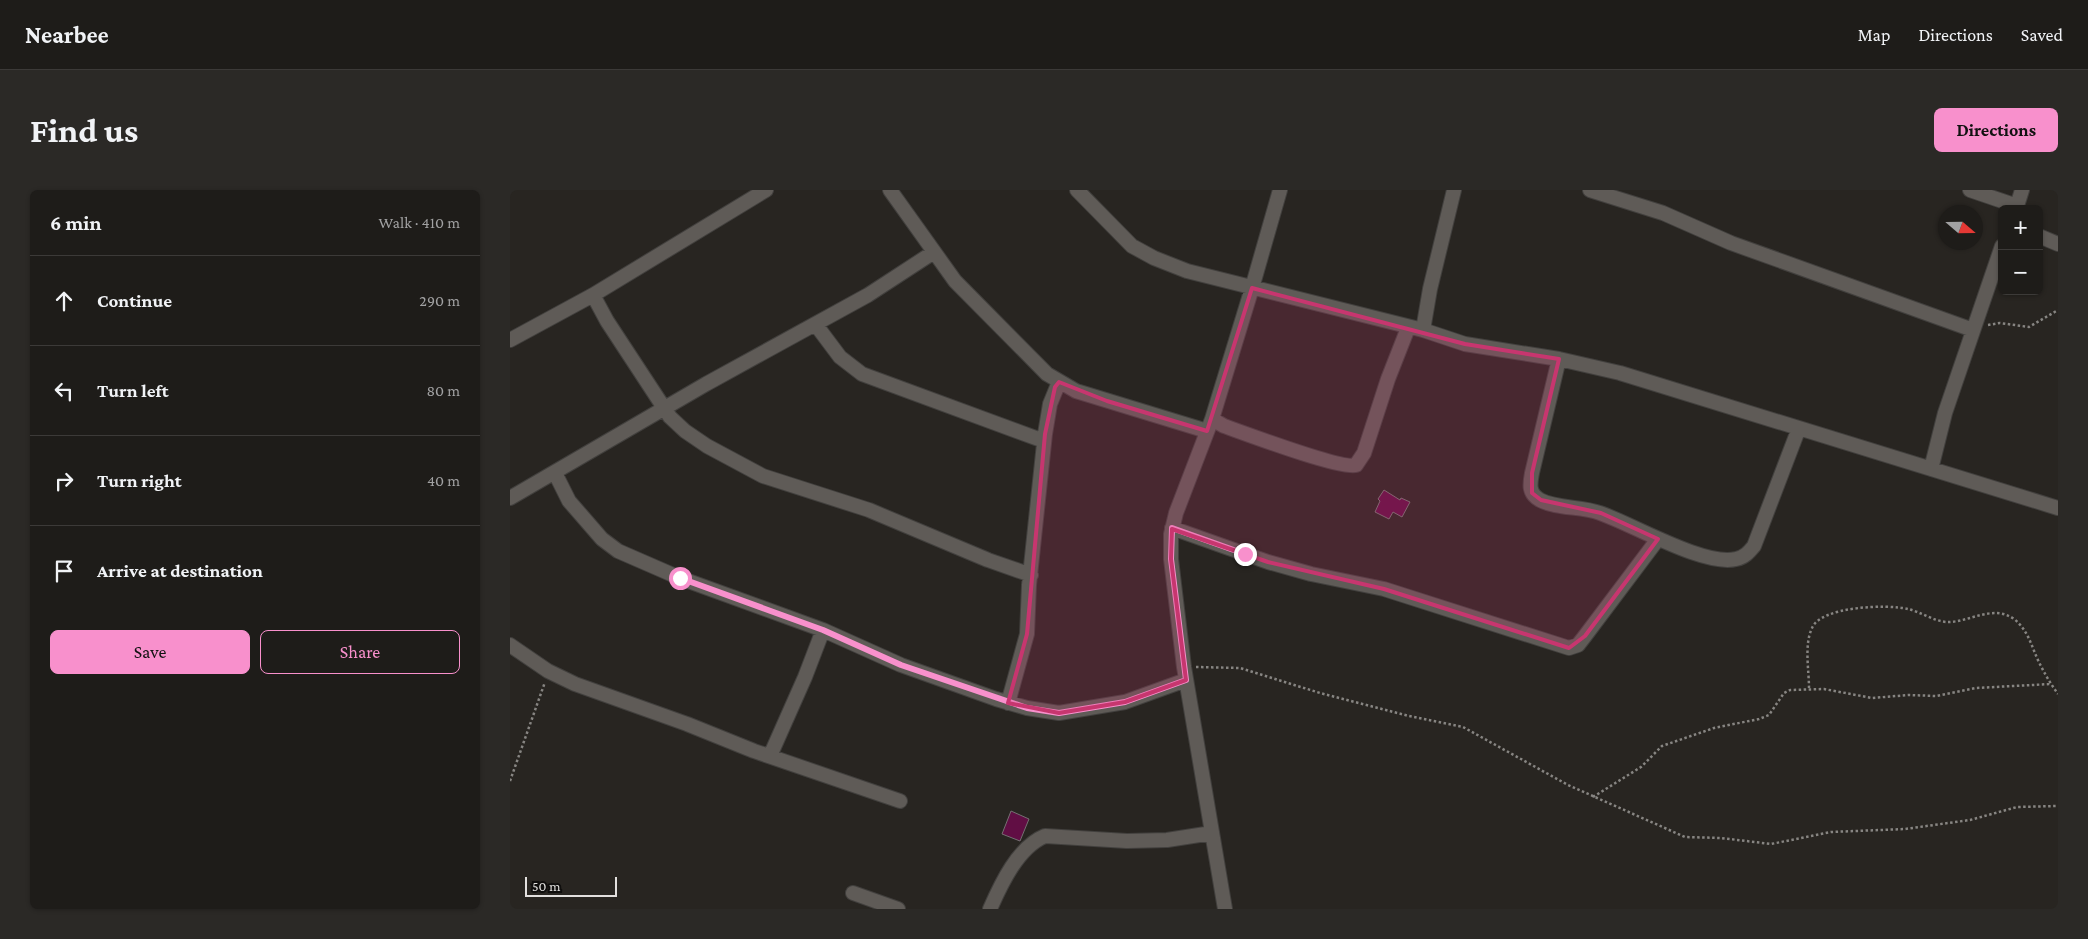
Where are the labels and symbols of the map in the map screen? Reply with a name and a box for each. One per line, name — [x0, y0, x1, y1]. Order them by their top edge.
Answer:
north arrow — [1938, 205, 1983, 250]
route end — [1234, 543, 1257, 566]
route start — [669, 567, 692, 590]
scale bar — [525, 874, 618, 897]

